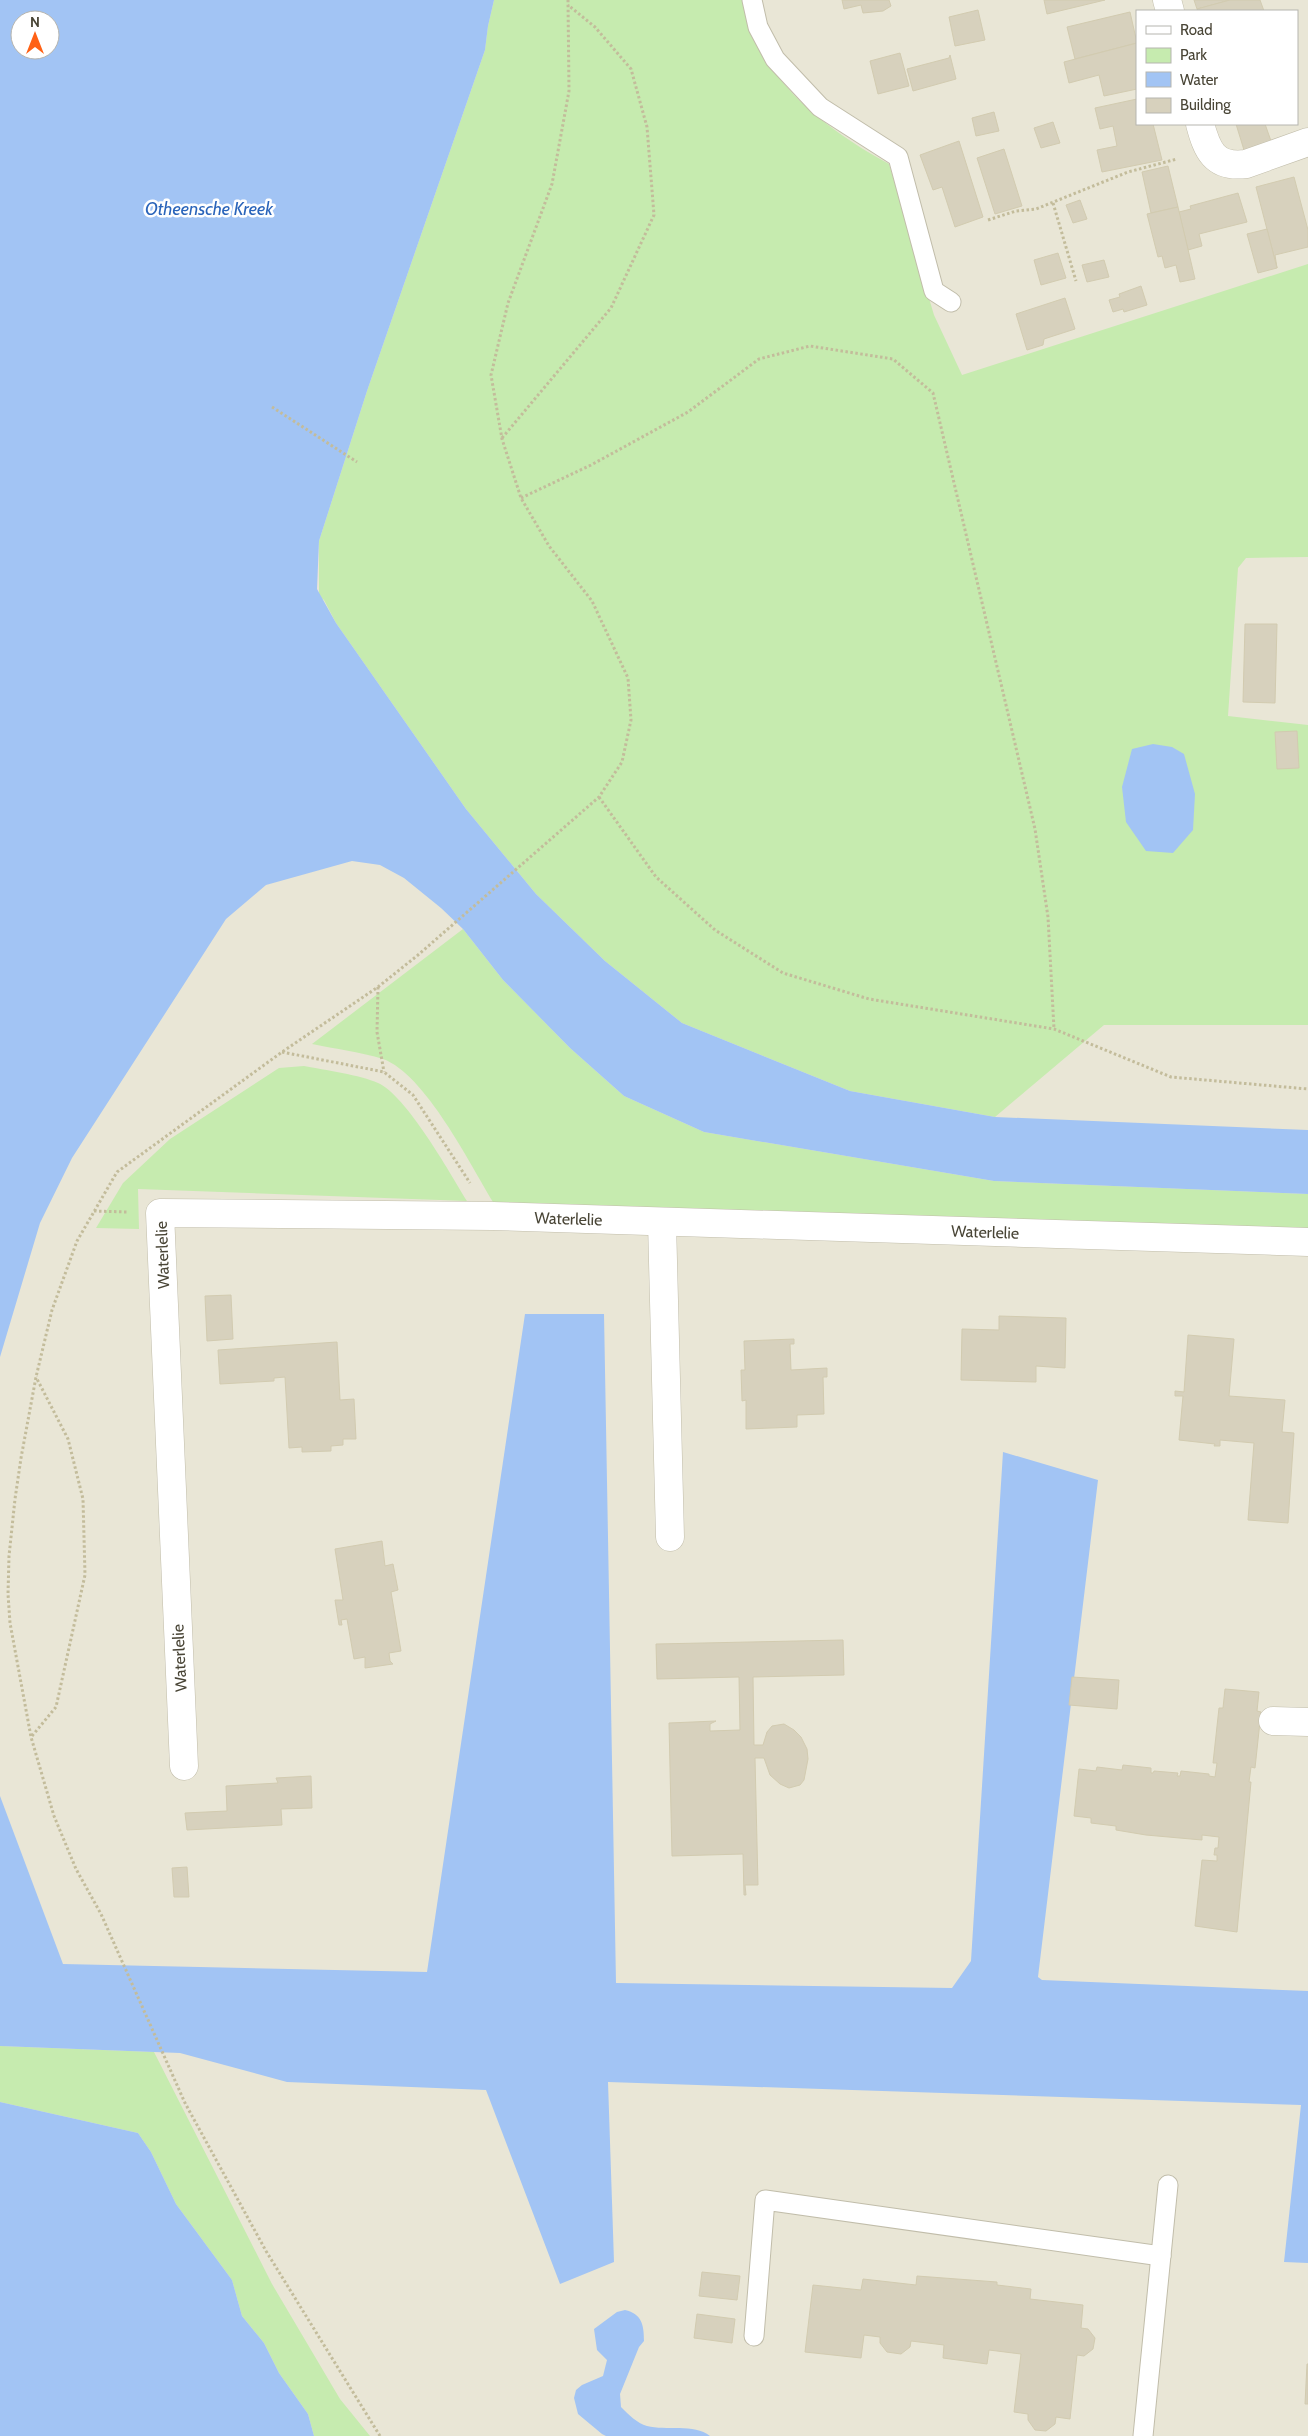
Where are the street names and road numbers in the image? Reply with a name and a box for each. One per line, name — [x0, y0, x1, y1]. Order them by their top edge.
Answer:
street label: Waterlelie — [534, 1208, 603, 1229]
street label: Waterlelie — [152, 1221, 173, 1289]
street label: Waterlelie — [951, 1222, 1019, 1243]
street label: Waterlelie — [168, 1624, 191, 1692]

